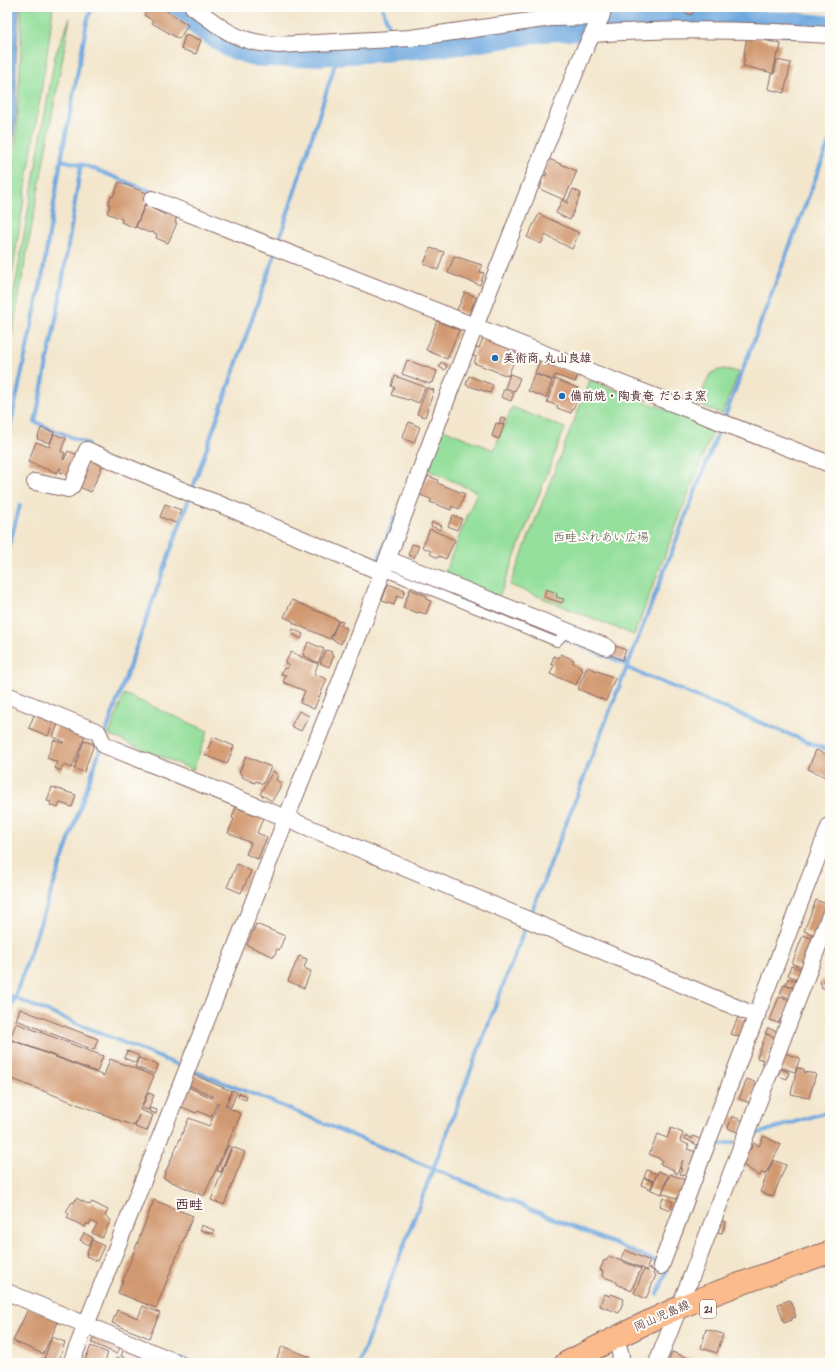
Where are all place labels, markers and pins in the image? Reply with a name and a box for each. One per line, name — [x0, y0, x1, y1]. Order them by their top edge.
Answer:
place label: 美術商 丸山良雄 — [503, 350, 592, 367]
marker: 美術商 丸山良雄 — [490, 353, 500, 363]
place label: 備前焼・陶貴奄 だるま窯 — [570, 388, 707, 405]
marker: 備前焼・陶貴奄 だるま窯 — [557, 391, 567, 401]

